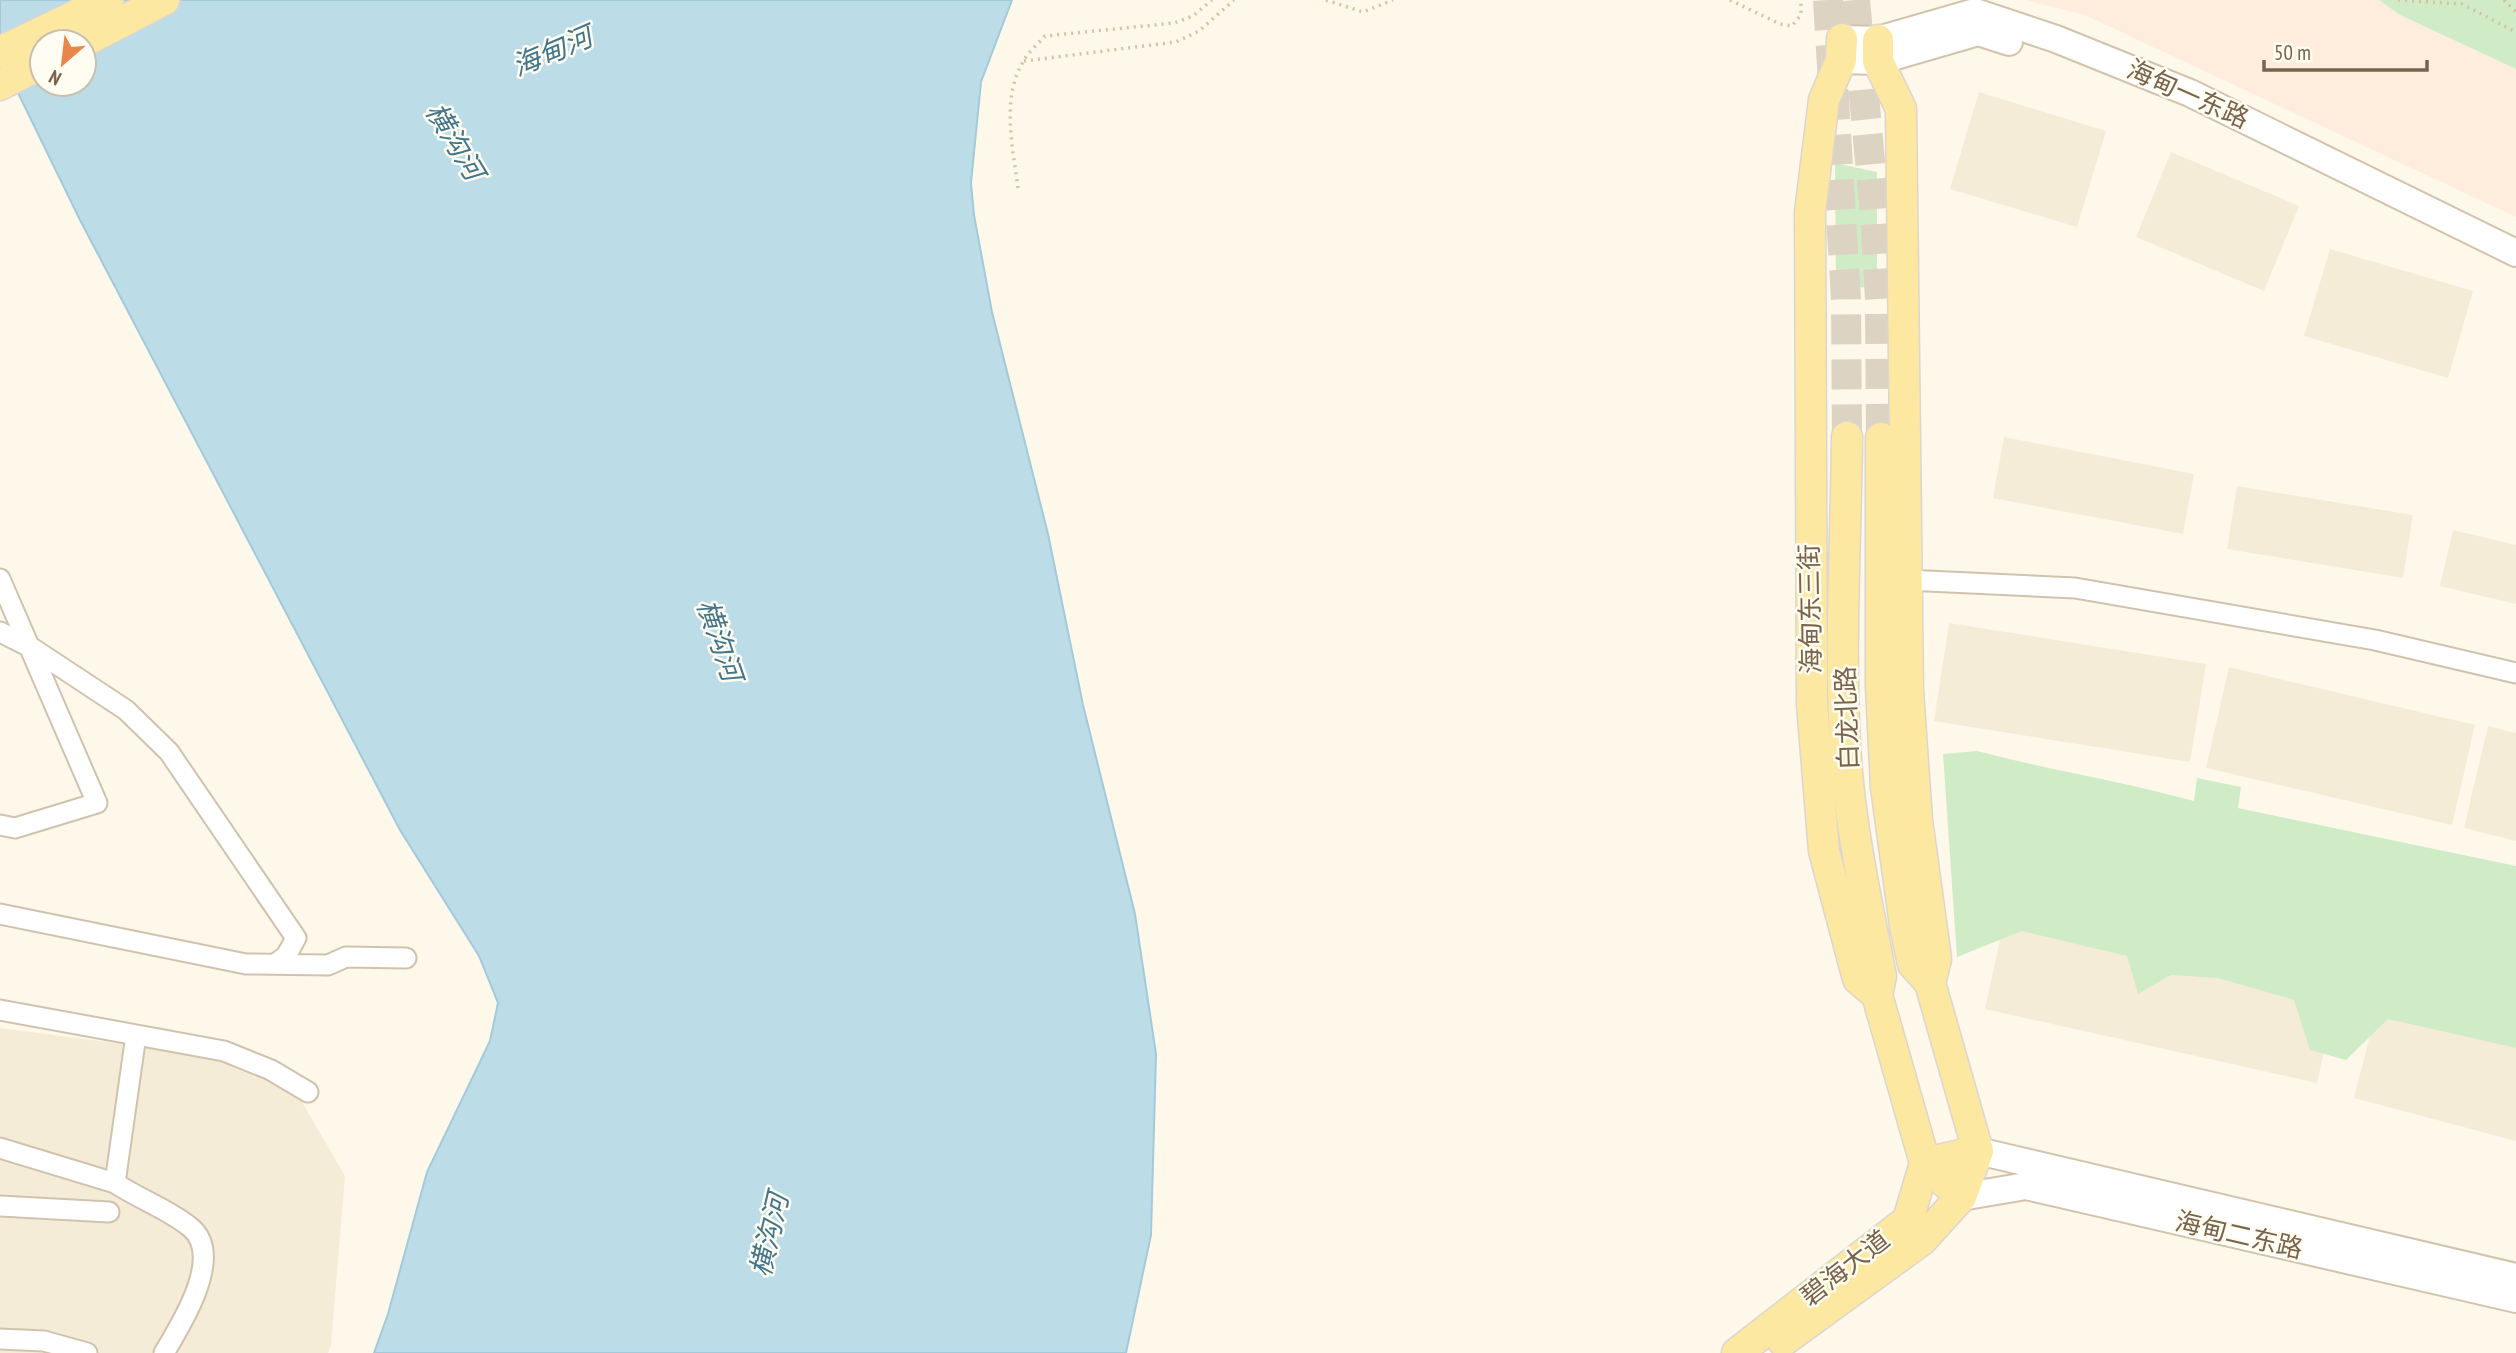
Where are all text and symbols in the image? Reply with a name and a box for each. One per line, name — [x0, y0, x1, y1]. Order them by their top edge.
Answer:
water label: 海甸河 — [506, 15, 602, 84]
north arrow — [28, 28, 98, 98]
scale bar — [2264, 28, 2427, 72]
text: 50 m — [2274, 39, 2311, 66]
street label: 海甸一东路 — [2122, 52, 2254, 135]
text: N — [45, 65, 65, 91]
water label: 横沟河 — [418, 95, 495, 191]
street label: 海甸东三街 — [1792, 544, 1827, 674]
water label: 横沟河 — [689, 594, 753, 690]
street label: 白龙北路 — [1828, 665, 1865, 771]
water label: 横沟河 — [741, 1185, 797, 1280]
street label: 海甸二东路 — [2172, 1204, 2306, 1265]
street label: 碧海大道 — [1794, 1223, 1896, 1313]

